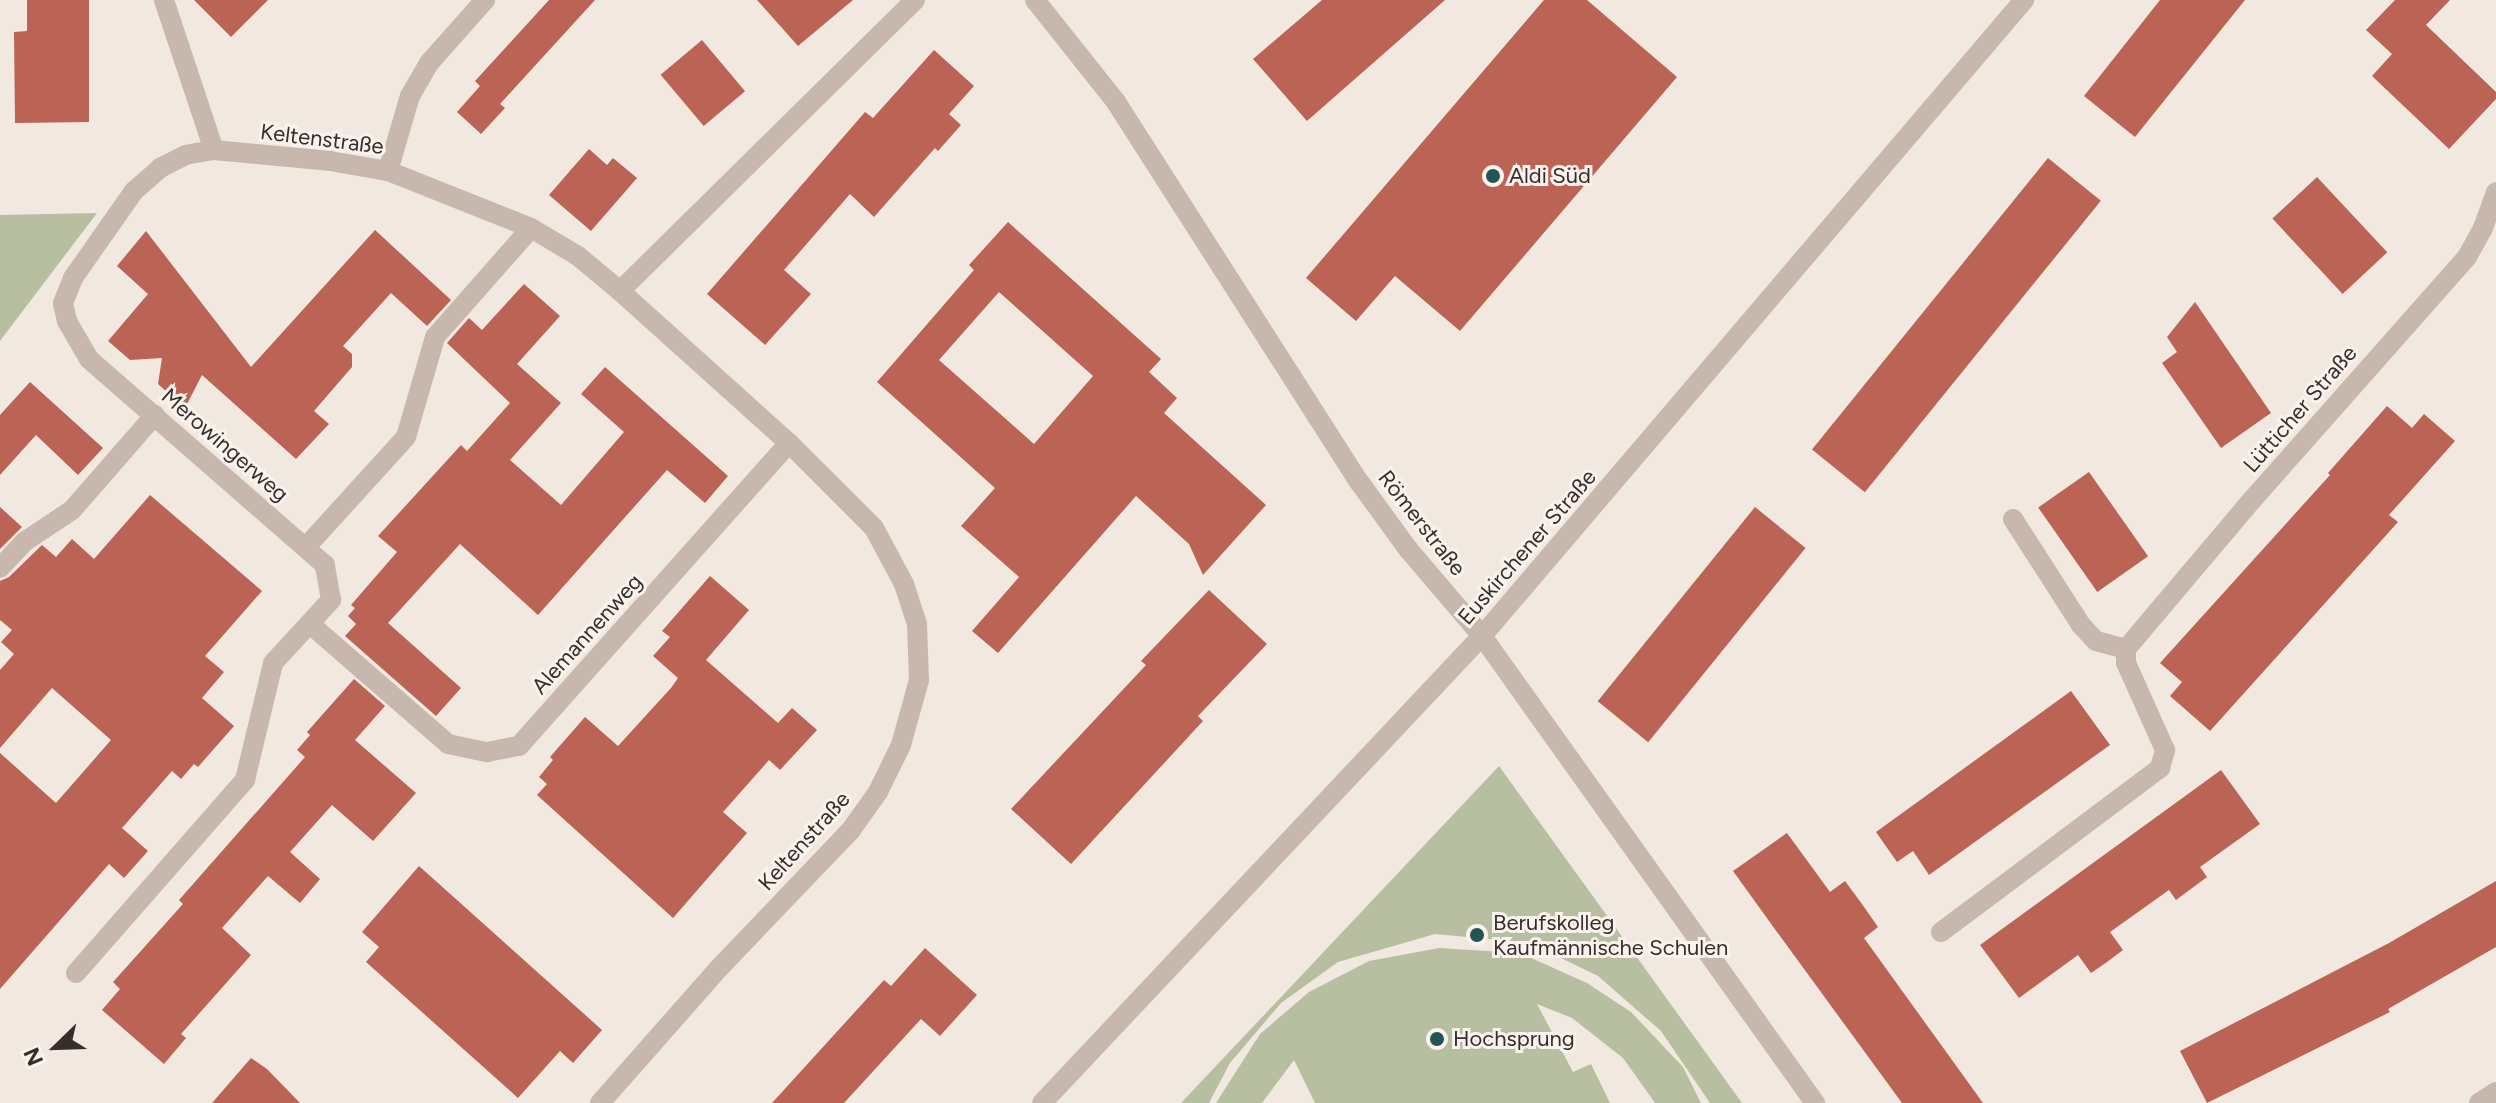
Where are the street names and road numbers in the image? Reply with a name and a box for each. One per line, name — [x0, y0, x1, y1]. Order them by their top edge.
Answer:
street label: Keltenstraße — [259, 118, 385, 160]
street label: Lütticher Straße — [2238, 340, 2362, 478]
street label: Merowingerweg — [156, 383, 294, 507]
street label: Euskirchener Straße — [1452, 464, 1602, 630]
street label: Römerstraße — [1373, 465, 1471, 581]
street label: Alemannenweg — [526, 569, 648, 699]
street label: Keltenstraße — [753, 786, 855, 896]

